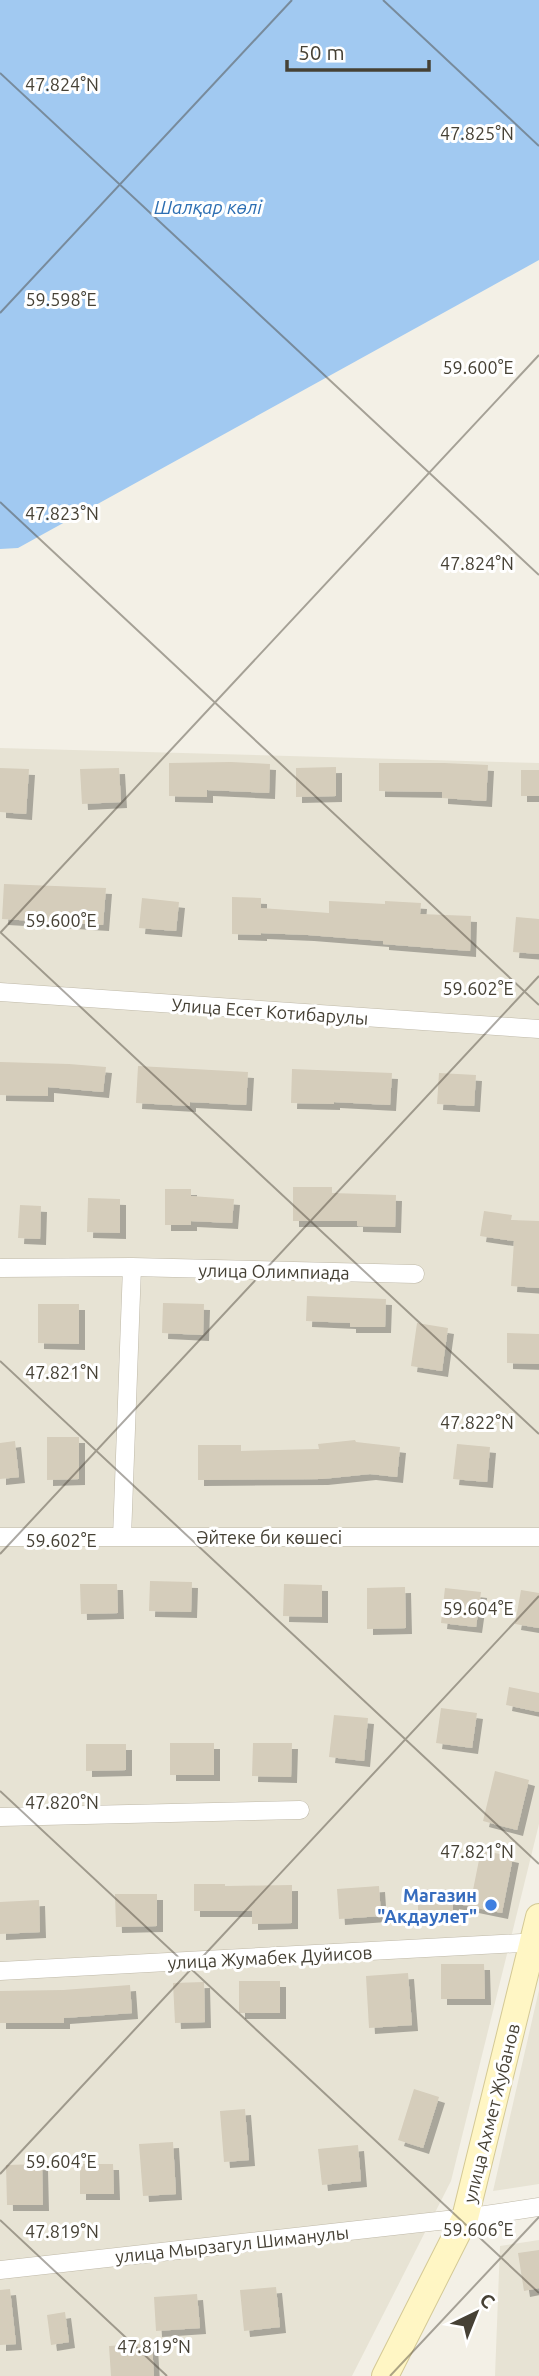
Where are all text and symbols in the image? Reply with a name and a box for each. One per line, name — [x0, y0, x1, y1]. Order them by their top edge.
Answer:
scale bar — [287, 28, 429, 72]
text: 50 m — [298, 40, 345, 64]
text: 47.824°N — [25, 74, 99, 94]
text: 47.825°N — [440, 123, 514, 143]
water label: Шалқар көлі — [154, 196, 263, 218]
text: 59.598°E — [25, 289, 97, 309]
text: 59.600°E — [442, 357, 514, 377]
text: 47.823°N — [25, 503, 99, 523]
text: 47.824°N — [440, 553, 514, 573]
text: 59.600°E — [25, 910, 97, 930]
text: 59.602°E — [442, 978, 514, 998]
street label: Улица Есет Котибарулы — [171, 994, 369, 1028]
street label: улица Олимпиада — [198, 1260, 350, 1282]
text: 47.821°N — [25, 1362, 99, 1382]
text: 47.822°N — [440, 1412, 514, 1432]
street label: Әйтеке би көшесі — [196, 1527, 342, 1547]
text: 59.602°E — [25, 1530, 97, 1550]
text: 59.604°E — [442, 1598, 514, 1618]
text: 47.820°N — [25, 1792, 99, 1812]
text: 47.821°N — [440, 1841, 514, 1861]
place label: Магазин "Акдаулет" — [377, 1885, 477, 1926]
marker: Магазин "Акдаулет" — [483, 1897, 499, 1913]
street label: улица Жумабек Дуйисов — [167, 1942, 373, 1972]
street label: улица Ахмет Жубанов — [459, 2021, 523, 2205]
text: 59.604°E — [25, 2151, 97, 2171]
text: 59.606°E — [442, 2219, 514, 2239]
text: 47.819°N — [25, 2221, 99, 2241]
street label: улица Мырзагул Шиманулы — [114, 2222, 350, 2266]
north arrow — [441, 2278, 511, 2348]
text: С — [476, 2288, 500, 2313]
text: 47.819°N — [117, 2336, 191, 2356]

